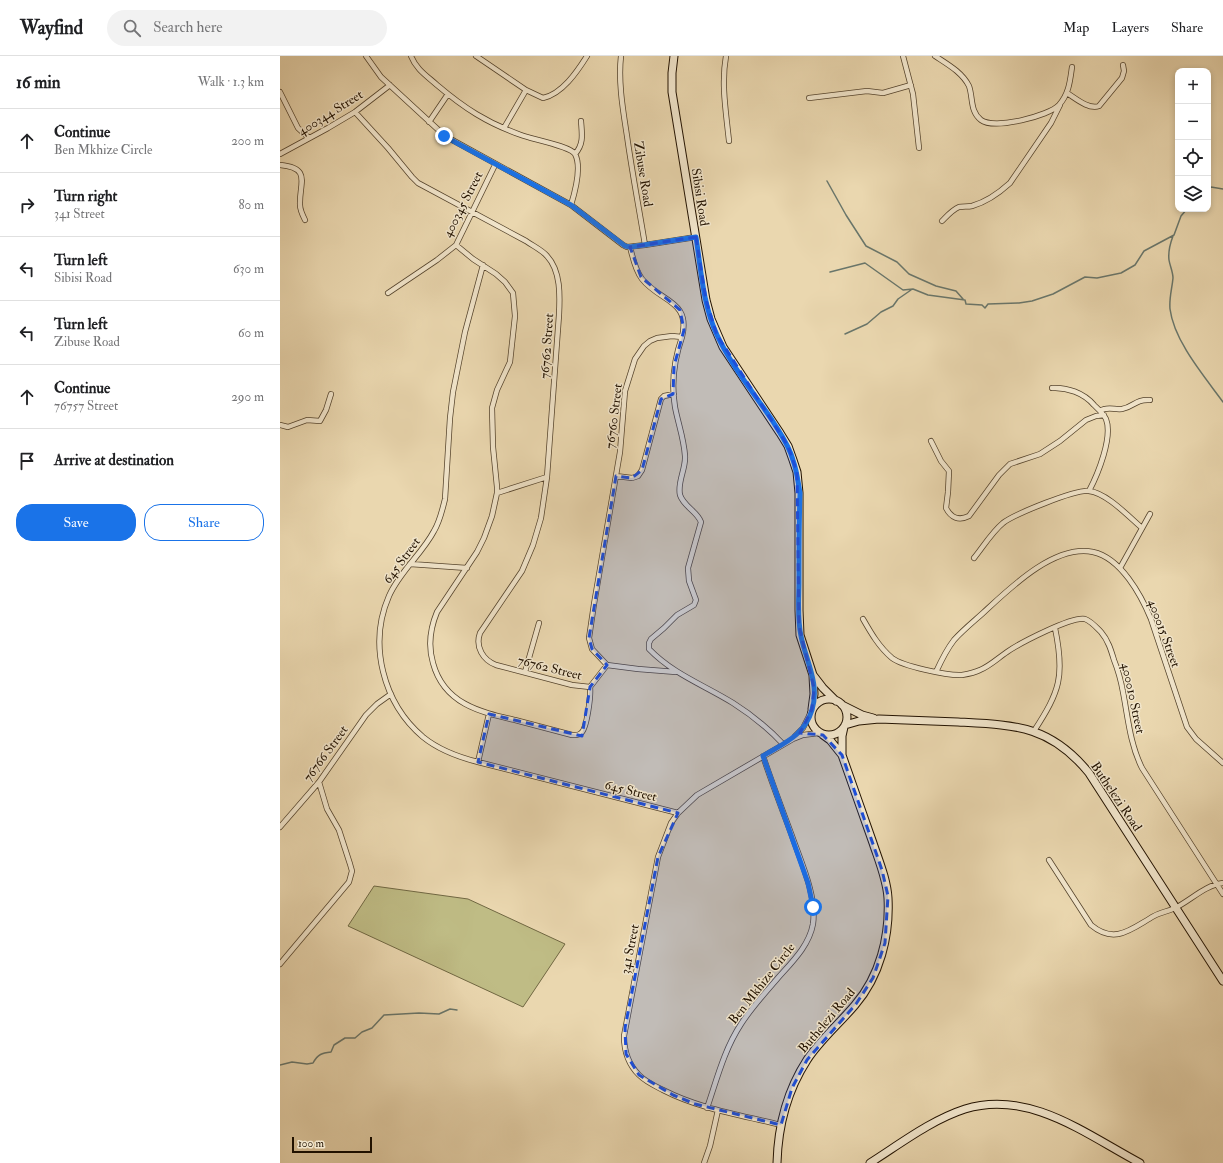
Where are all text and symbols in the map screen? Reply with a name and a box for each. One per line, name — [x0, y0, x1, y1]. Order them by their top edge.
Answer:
search box — [107, 10, 387, 46]
text: Wayfind — [20, 16, 83, 40]
icon: search — [121, 17, 143, 39]
text: Search here — [153, 18, 223, 37]
text: Map — [1063, 19, 1089, 36]
text: Layers — [1111, 19, 1149, 36]
text: Share — [1171, 19, 1203, 36]
map controls — [1175, 68, 1211, 212]
button: + — [1175, 68, 1211, 104]
text: 16 min — [16, 72, 61, 93]
text: Walk · 1.3 km — [198, 74, 264, 90]
street label: 400344 Street — [295, 87, 366, 139]
button: − — [1175, 104, 1211, 140]
text: Continue — [54, 123, 110, 142]
route end — [435, 127, 453, 145]
icon: ahead — [16, 130, 38, 152]
text: 200 m — [231, 133, 264, 149]
street label: Zibuse Road — [630, 140, 656, 209]
button: locate — [1175, 140, 1211, 176]
text: Ben Mkhize Circle — [54, 142, 153, 158]
street label: Sibisi Road — [688, 167, 713, 228]
street label: 400345 Street — [439, 169, 486, 240]
button: layers — [1175, 176, 1211, 212]
text: Turn right — [54, 187, 117, 206]
icon: right — [16, 194, 38, 216]
text: 80 m — [238, 197, 264, 213]
text: 341 Street — [54, 206, 105, 222]
text: Turn left — [54, 251, 108, 270]
icon: left — [16, 258, 38, 280]
text: 630 m — [233, 261, 264, 277]
text: Sibisi Road — [54, 270, 112, 286]
street label: 76762 Street — [537, 313, 557, 379]
text: Turn left — [54, 315, 108, 334]
icon: left — [16, 322, 38, 344]
text: 60 m — [238, 325, 264, 341]
text: Zibuse Road — [54, 334, 120, 350]
text: Continue — [54, 379, 110, 398]
street label: 76760 Street — [602, 383, 626, 450]
icon: ahead — [16, 386, 38, 408]
text: 290 m — [231, 389, 264, 405]
text: 76757 Street — [54, 398, 118, 414]
icon: arrive — [16, 450, 38, 472]
text: Arrive at destination — [54, 451, 174, 470]
button: Save — [16, 504, 136, 541]
button: Share — [144, 504, 264, 541]
street label: 645 Street — [380, 534, 424, 587]
street label: 400015 Street — [1144, 597, 1184, 670]
street label: 76762 Street — [516, 652, 584, 684]
street label: 400010 Street — [1118, 661, 1148, 735]
street label: 76766 Street — [300, 722, 352, 785]
street label: Buthelezi Road — [1087, 759, 1146, 835]
street label: 645 Street — [603, 777, 659, 805]
route start — [804, 898, 822, 916]
street label: 341 Street — [617, 923, 643, 976]
street label: Ben Mkhize Circle — [725, 939, 799, 1027]
street label: Buthelezi Road — [795, 984, 859, 1056]
scale bar — [292, 1135, 372, 1154]
text: 100 m — [298, 1137, 324, 1150]

